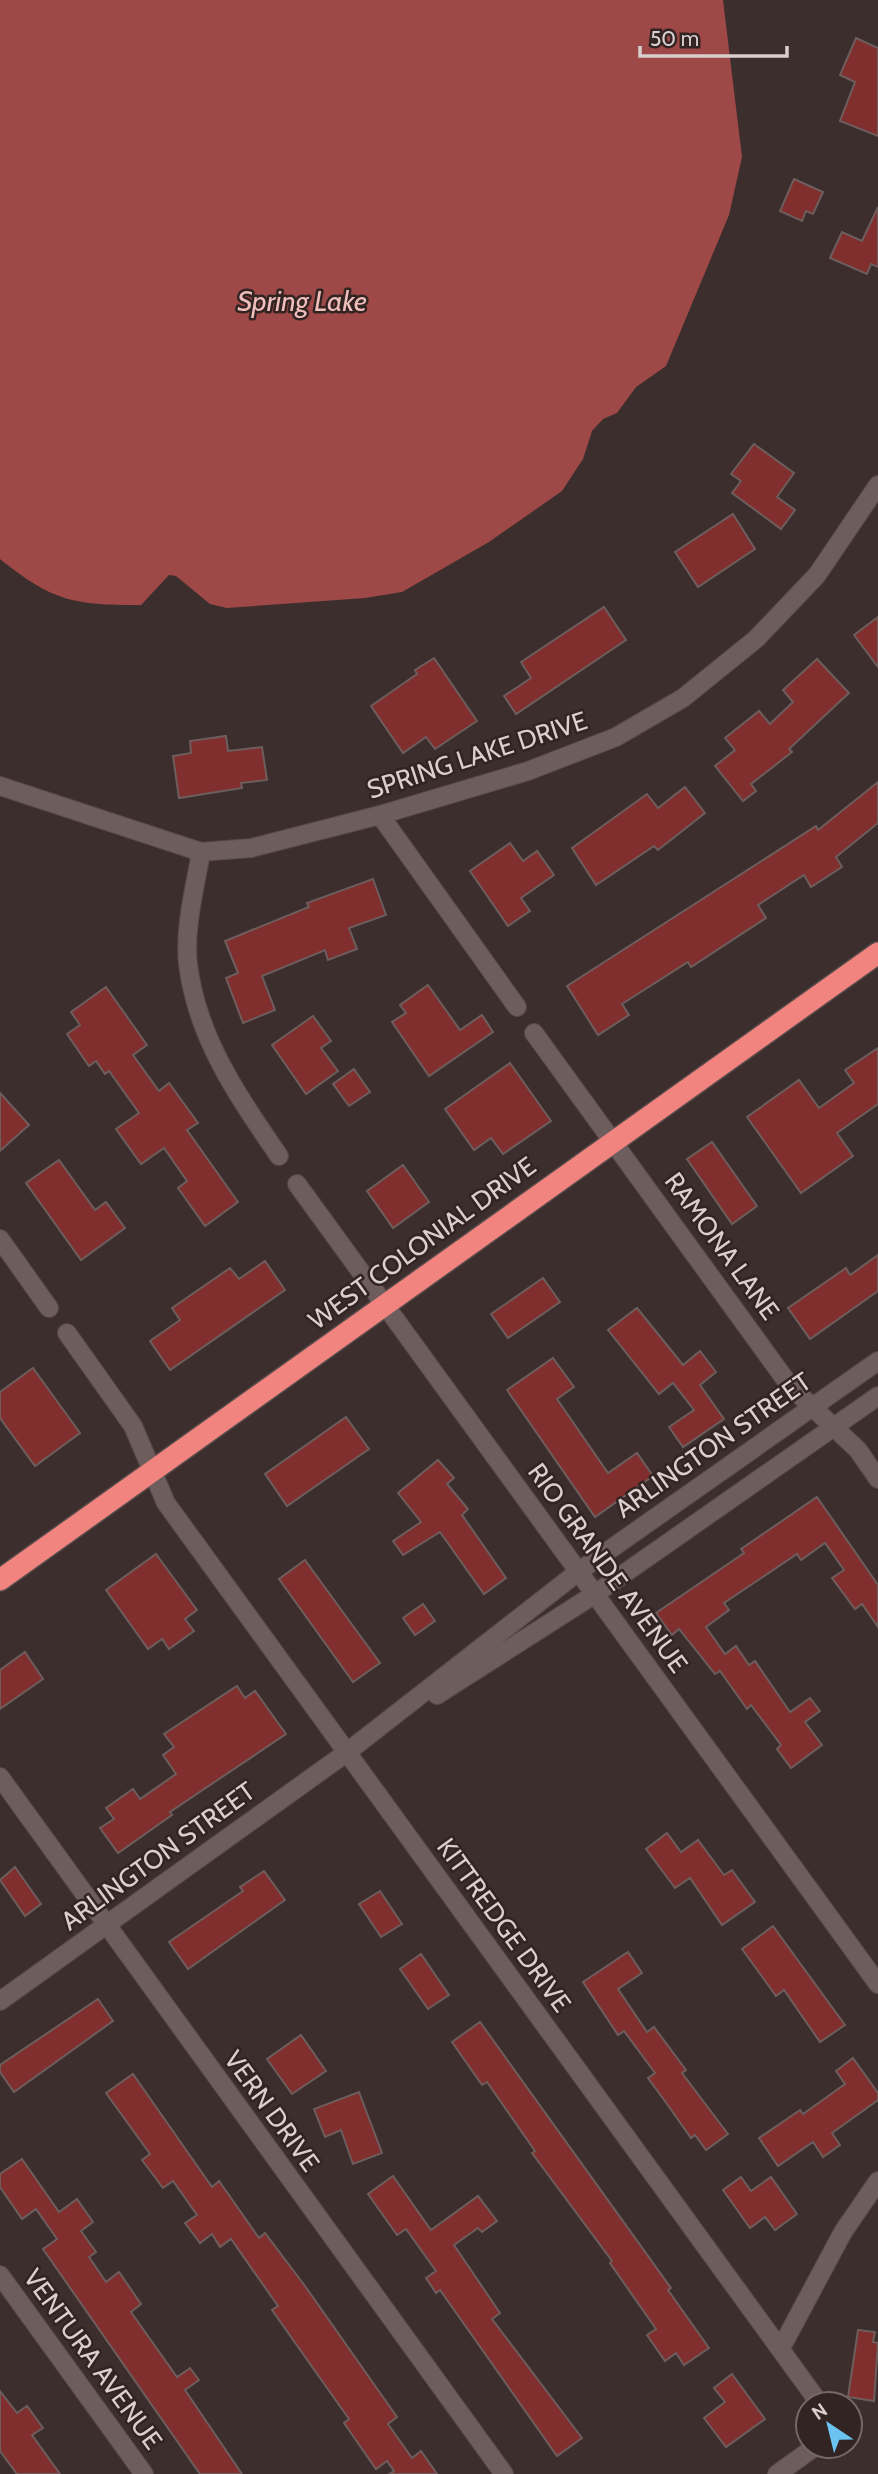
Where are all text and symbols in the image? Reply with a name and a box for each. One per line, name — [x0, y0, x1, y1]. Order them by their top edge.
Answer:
scale bar — [640, 14, 787, 58]
text: 50 m — [650, 26, 699, 51]
water label: Spring Lake — [237, 284, 367, 318]
street label: SPRING LAKE DRIVE — [363, 704, 591, 806]
street label: WEST COLONIAL DRIVE — [302, 1150, 542, 1336]
street label: RAMONA LANE — [658, 1166, 786, 1326]
street label: ARLINGTON STREET — [609, 1365, 817, 1525]
street label: RIO GRANDE AVENUE — [521, 1457, 695, 1679]
street label: ARLINGTON STREET — [55, 1775, 261, 1937]
street label: KITTREDGE DRIVE — [430, 1832, 578, 2018]
street label: VERN DRIVE — [217, 2044, 327, 2178]
street label: VENTURA AVENUE — [17, 2262, 169, 2456]
north arrow — [794, 2390, 864, 2460]
text: N — [807, 2398, 832, 2425]

